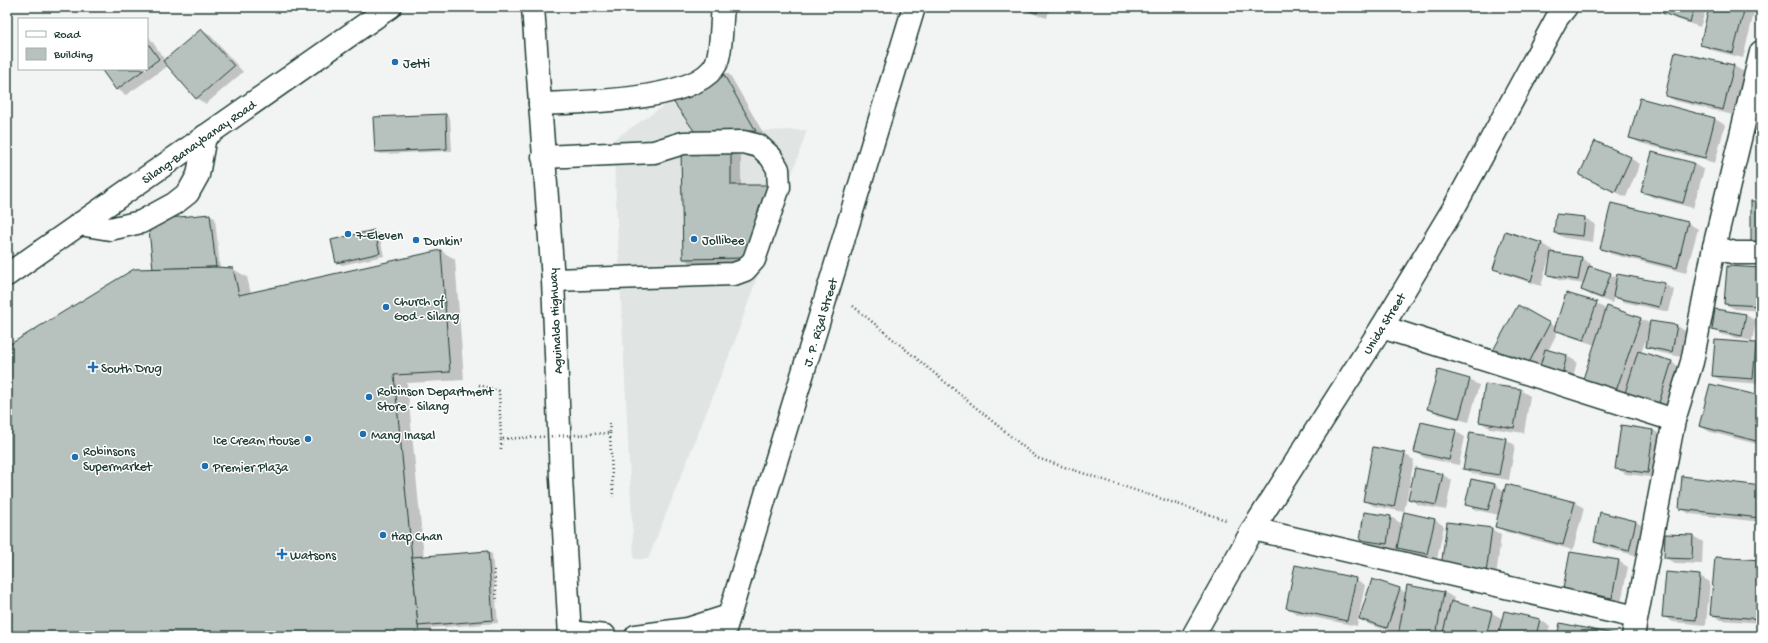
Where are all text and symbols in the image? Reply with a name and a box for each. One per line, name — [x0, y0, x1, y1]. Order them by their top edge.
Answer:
legend — [18, 18, 148, 70]
text: Road — [54, 29, 81, 43]
text: Building — [53, 49, 93, 63]
marker: Jetti — [390, 57, 400, 67]
place label: Jetti — [403, 57, 430, 72]
street label: Silang-Banaybanay Road — [140, 97, 260, 188]
marker: 7-Eleven — [343, 229, 353, 239]
place label: 7-Eleven — [355, 229, 404, 244]
marker: Jollibee — [689, 234, 699, 244]
place label: Jollibee — [702, 234, 745, 249]
marker: Dunkin' — [411, 235, 421, 245]
place label: Dunkin' — [423, 235, 463, 250]
street label: Aguinaldo Highway — [546, 267, 567, 374]
street label: J. P. Rizal Street — [801, 275, 842, 369]
street label: Unida Street — [1360, 290, 1411, 358]
place label: Church of God - Silang — [394, 295, 459, 325]
marker: Church of God - Silang — [381, 302, 391, 312]
marker: South Drug — [88, 362, 98, 372]
place label: South Drug — [101, 362, 162, 377]
place label: Robinson Department Store - Silang — [377, 385, 495, 415]
marker: Robinson Department Store - Silang — [364, 392, 374, 402]
marker: Mang Inasal — [358, 429, 368, 439]
place label: Mang Inasal — [371, 429, 435, 444]
place label: Ice Cream House — [213, 434, 300, 449]
marker: Ice Cream House — [303, 434, 313, 444]
place label: Robinsons Supermarket — [83, 445, 153, 475]
marker: Robinsons Supermarket — [70, 452, 80, 462]
marker: Premier Plaza — [200, 461, 210, 471]
place label: Premier Plaza — [212, 461, 289, 476]
marker: Hap Chan — [378, 530, 388, 540]
place label: Hap Chan — [391, 530, 443, 545]
marker: Watsons — [277, 549, 287, 559]
place label: Watsons — [290, 549, 337, 564]

